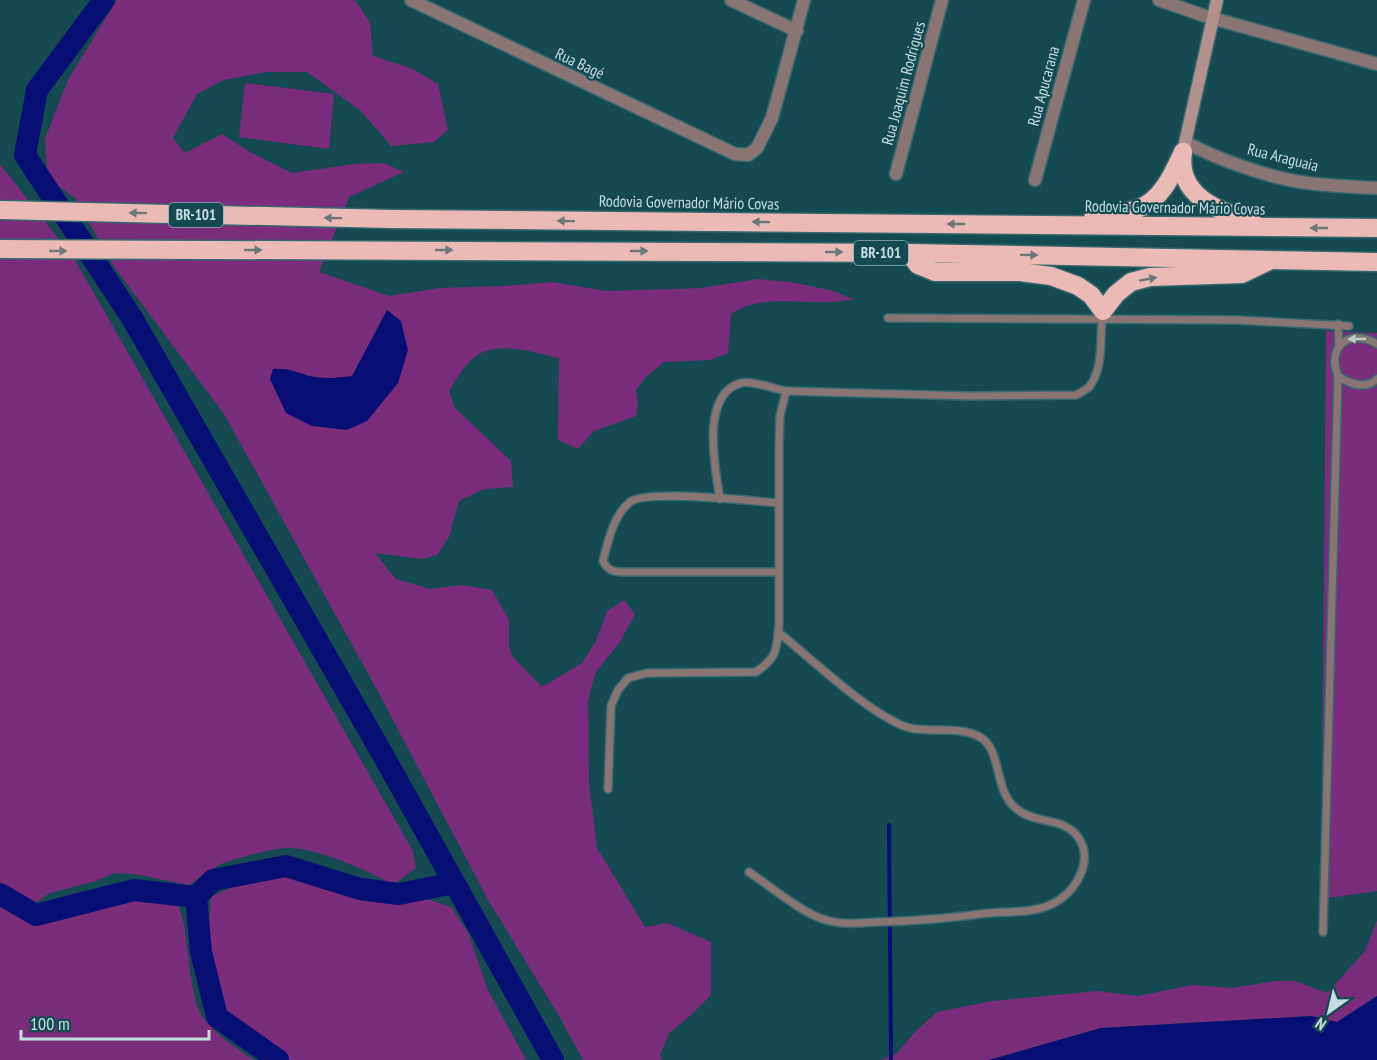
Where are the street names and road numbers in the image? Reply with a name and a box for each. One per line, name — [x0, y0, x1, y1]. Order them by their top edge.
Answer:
street label: Rua Joaquim Rodrigues — [877, 19, 929, 147]
street label: Rua Bagé — [552, 43, 608, 83]
street label: Rua Apucarana — [1023, 44, 1063, 128]
street label: Rua Araguaia — [1245, 139, 1321, 175]
street label: Rodovia Governador Mário Covas — [599, 190, 779, 214]
street label: Rodovia Governador Mário Covas — [1085, 195, 1265, 219]
road number: BR-101 — [169, 203, 223, 227]
road number: BR-101 — [854, 241, 908, 265]

